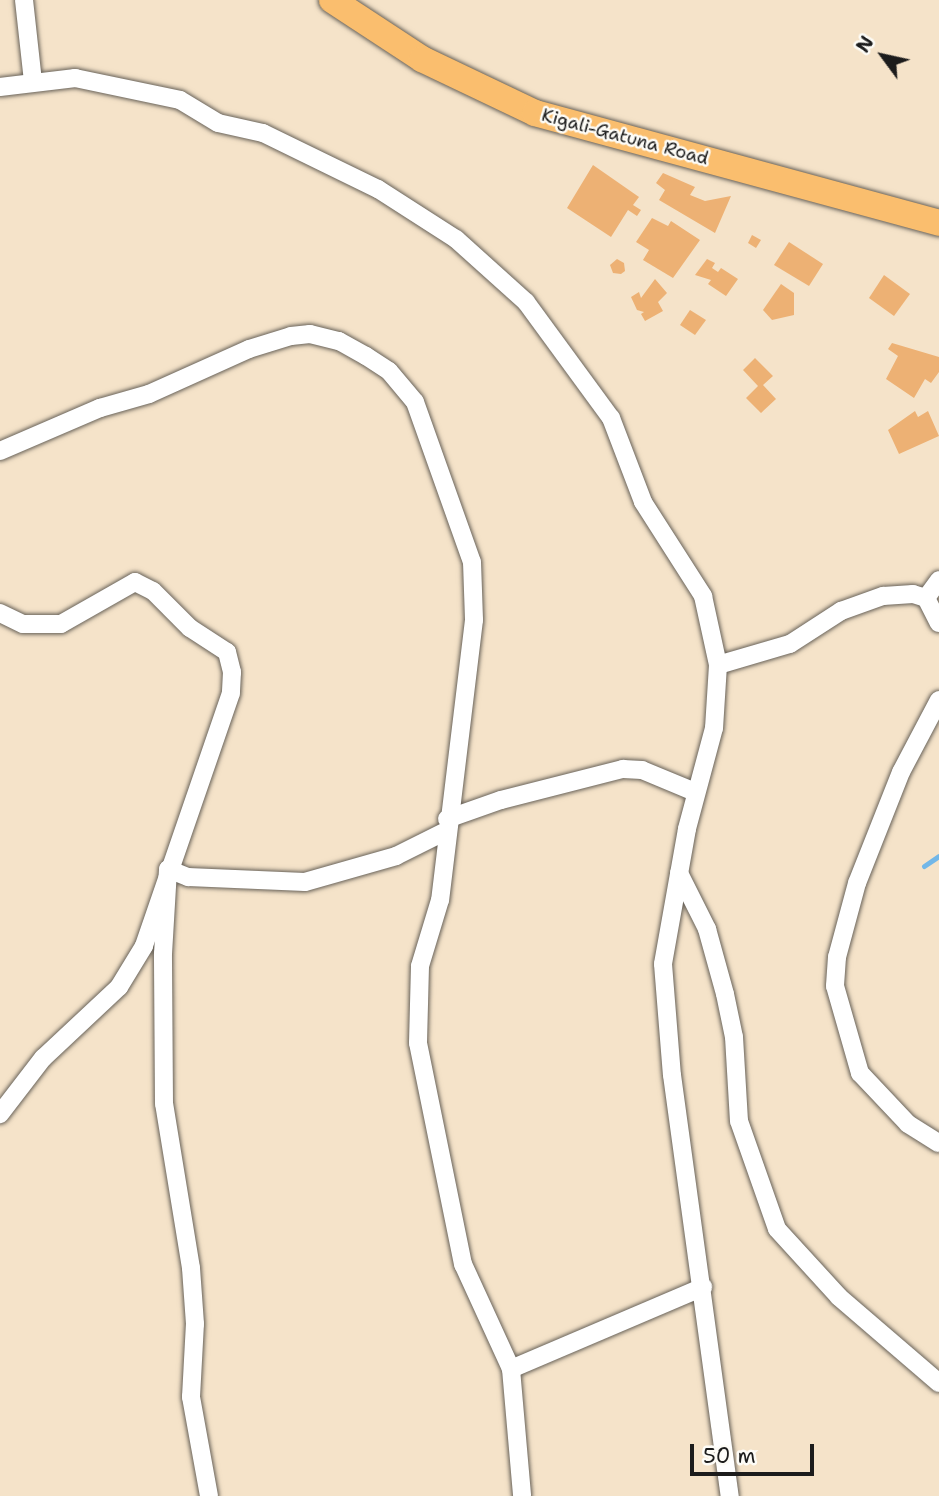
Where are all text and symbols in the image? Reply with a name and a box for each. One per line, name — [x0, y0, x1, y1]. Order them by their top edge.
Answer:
north arrow — [848, 21, 918, 91]
text: N — [850, 31, 880, 57]
street label: Kigali-Gatuna Road — [539, 104, 711, 170]
scale bar — [694, 1430, 818, 1474]
text: 50 m — [703, 1442, 756, 1470]

